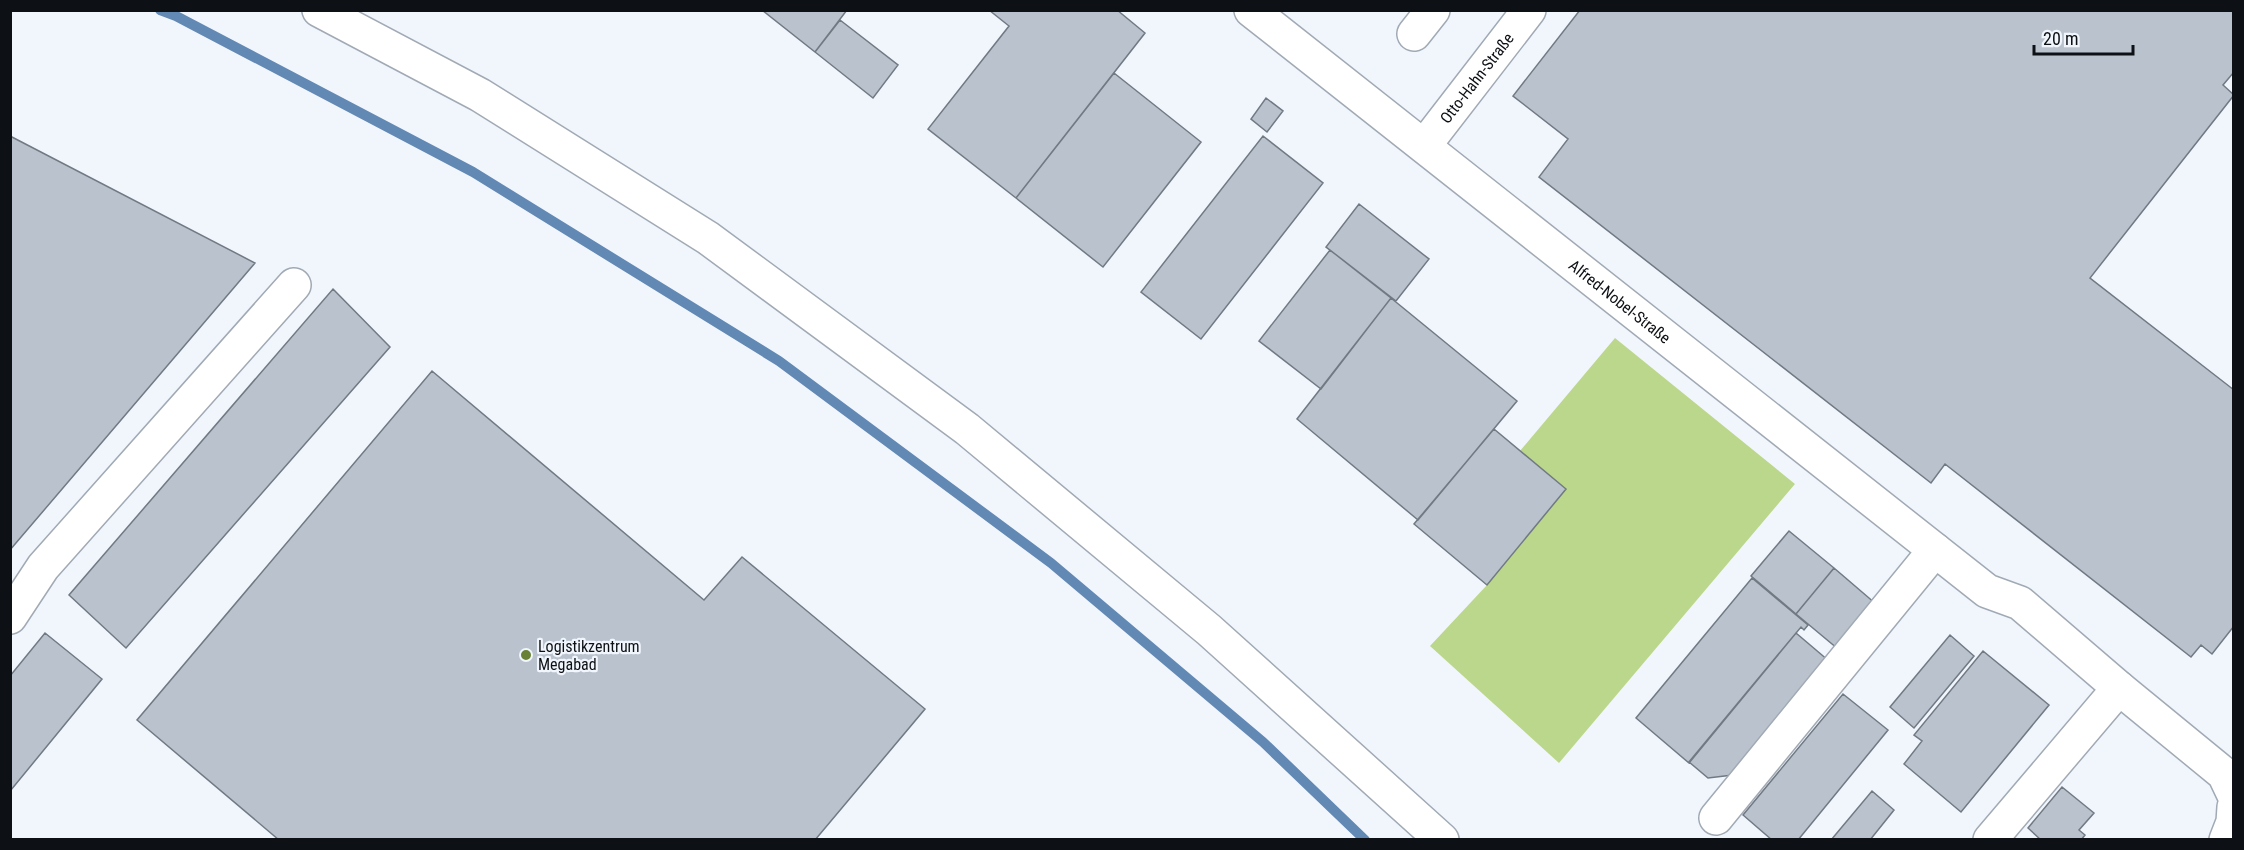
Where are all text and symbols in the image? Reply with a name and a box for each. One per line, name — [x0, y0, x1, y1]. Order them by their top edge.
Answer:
scale bar — [2034, 18, 2133, 56]
text: 20 m — [2043, 28, 2078, 49]
street label: Otto-Hahn-Straße — [1436, 29, 1518, 127]
street label: Alfred-Nobel-Straße — [1565, 256, 1674, 348]
place label: Logistikzentrum Megabad — [538, 637, 640, 674]
marker: Logistikzentrum Megabad — [519, 648, 533, 662]

